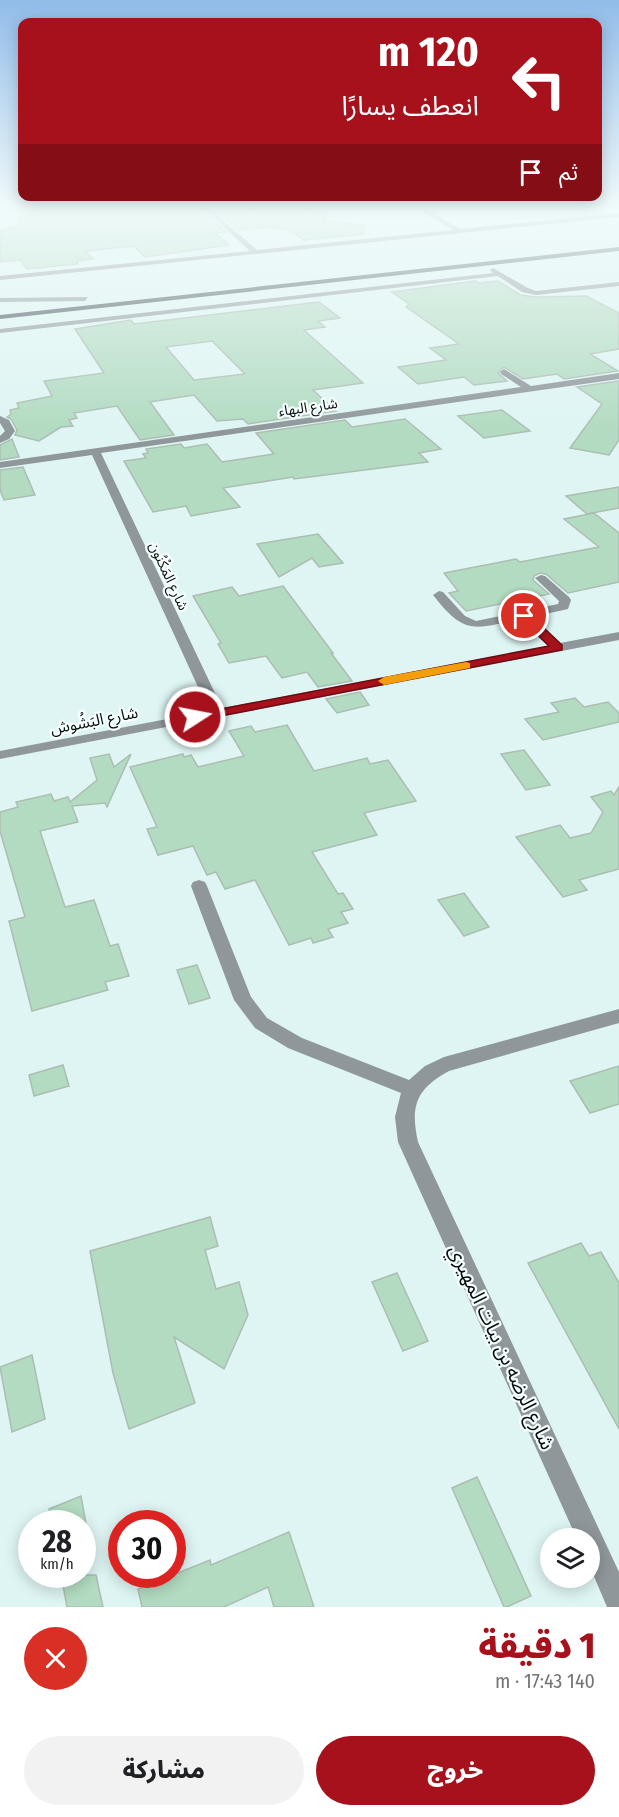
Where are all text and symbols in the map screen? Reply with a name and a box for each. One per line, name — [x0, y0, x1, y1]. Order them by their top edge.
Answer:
text: 120 m — [378, 27, 479, 77]
icon: left — [500, 42, 578, 120]
text: انعطف يسارًا — [342, 90, 479, 122]
icon: arrive — [514, 156, 547, 189]
text: ثم — [559, 159, 578, 186]
street label: شارع البهاء — [278, 395, 339, 422]
street label: شارع المَكْنُون — [143, 539, 193, 614]
pin — [498, 590, 549, 641]
icon: arrive — [507, 599, 540, 632]
position arrow — [163, 685, 227, 749]
street label: شارع البَشُوش — [48, 702, 140, 741]
street label: شارع الرضه بن بيات المهيري — [441, 1241, 560, 1455]
speed limit sign: 30 — [108, 1510, 186, 1588]
text: 28 — [42, 1524, 72, 1560]
map controls — [540, 1528, 600, 1588]
button: layers — [540, 1528, 600, 1588]
text: km/h — [40, 1555, 74, 1573]
text: 1 دقيقة — [478, 1624, 595, 1668]
button: close — [24, 1627, 87, 1690]
text: 140 m · 17:43 — [495, 1669, 595, 1693]
button: مشاركة — [24, 1736, 304, 1805]
button: خروج — [316, 1736, 595, 1805]

